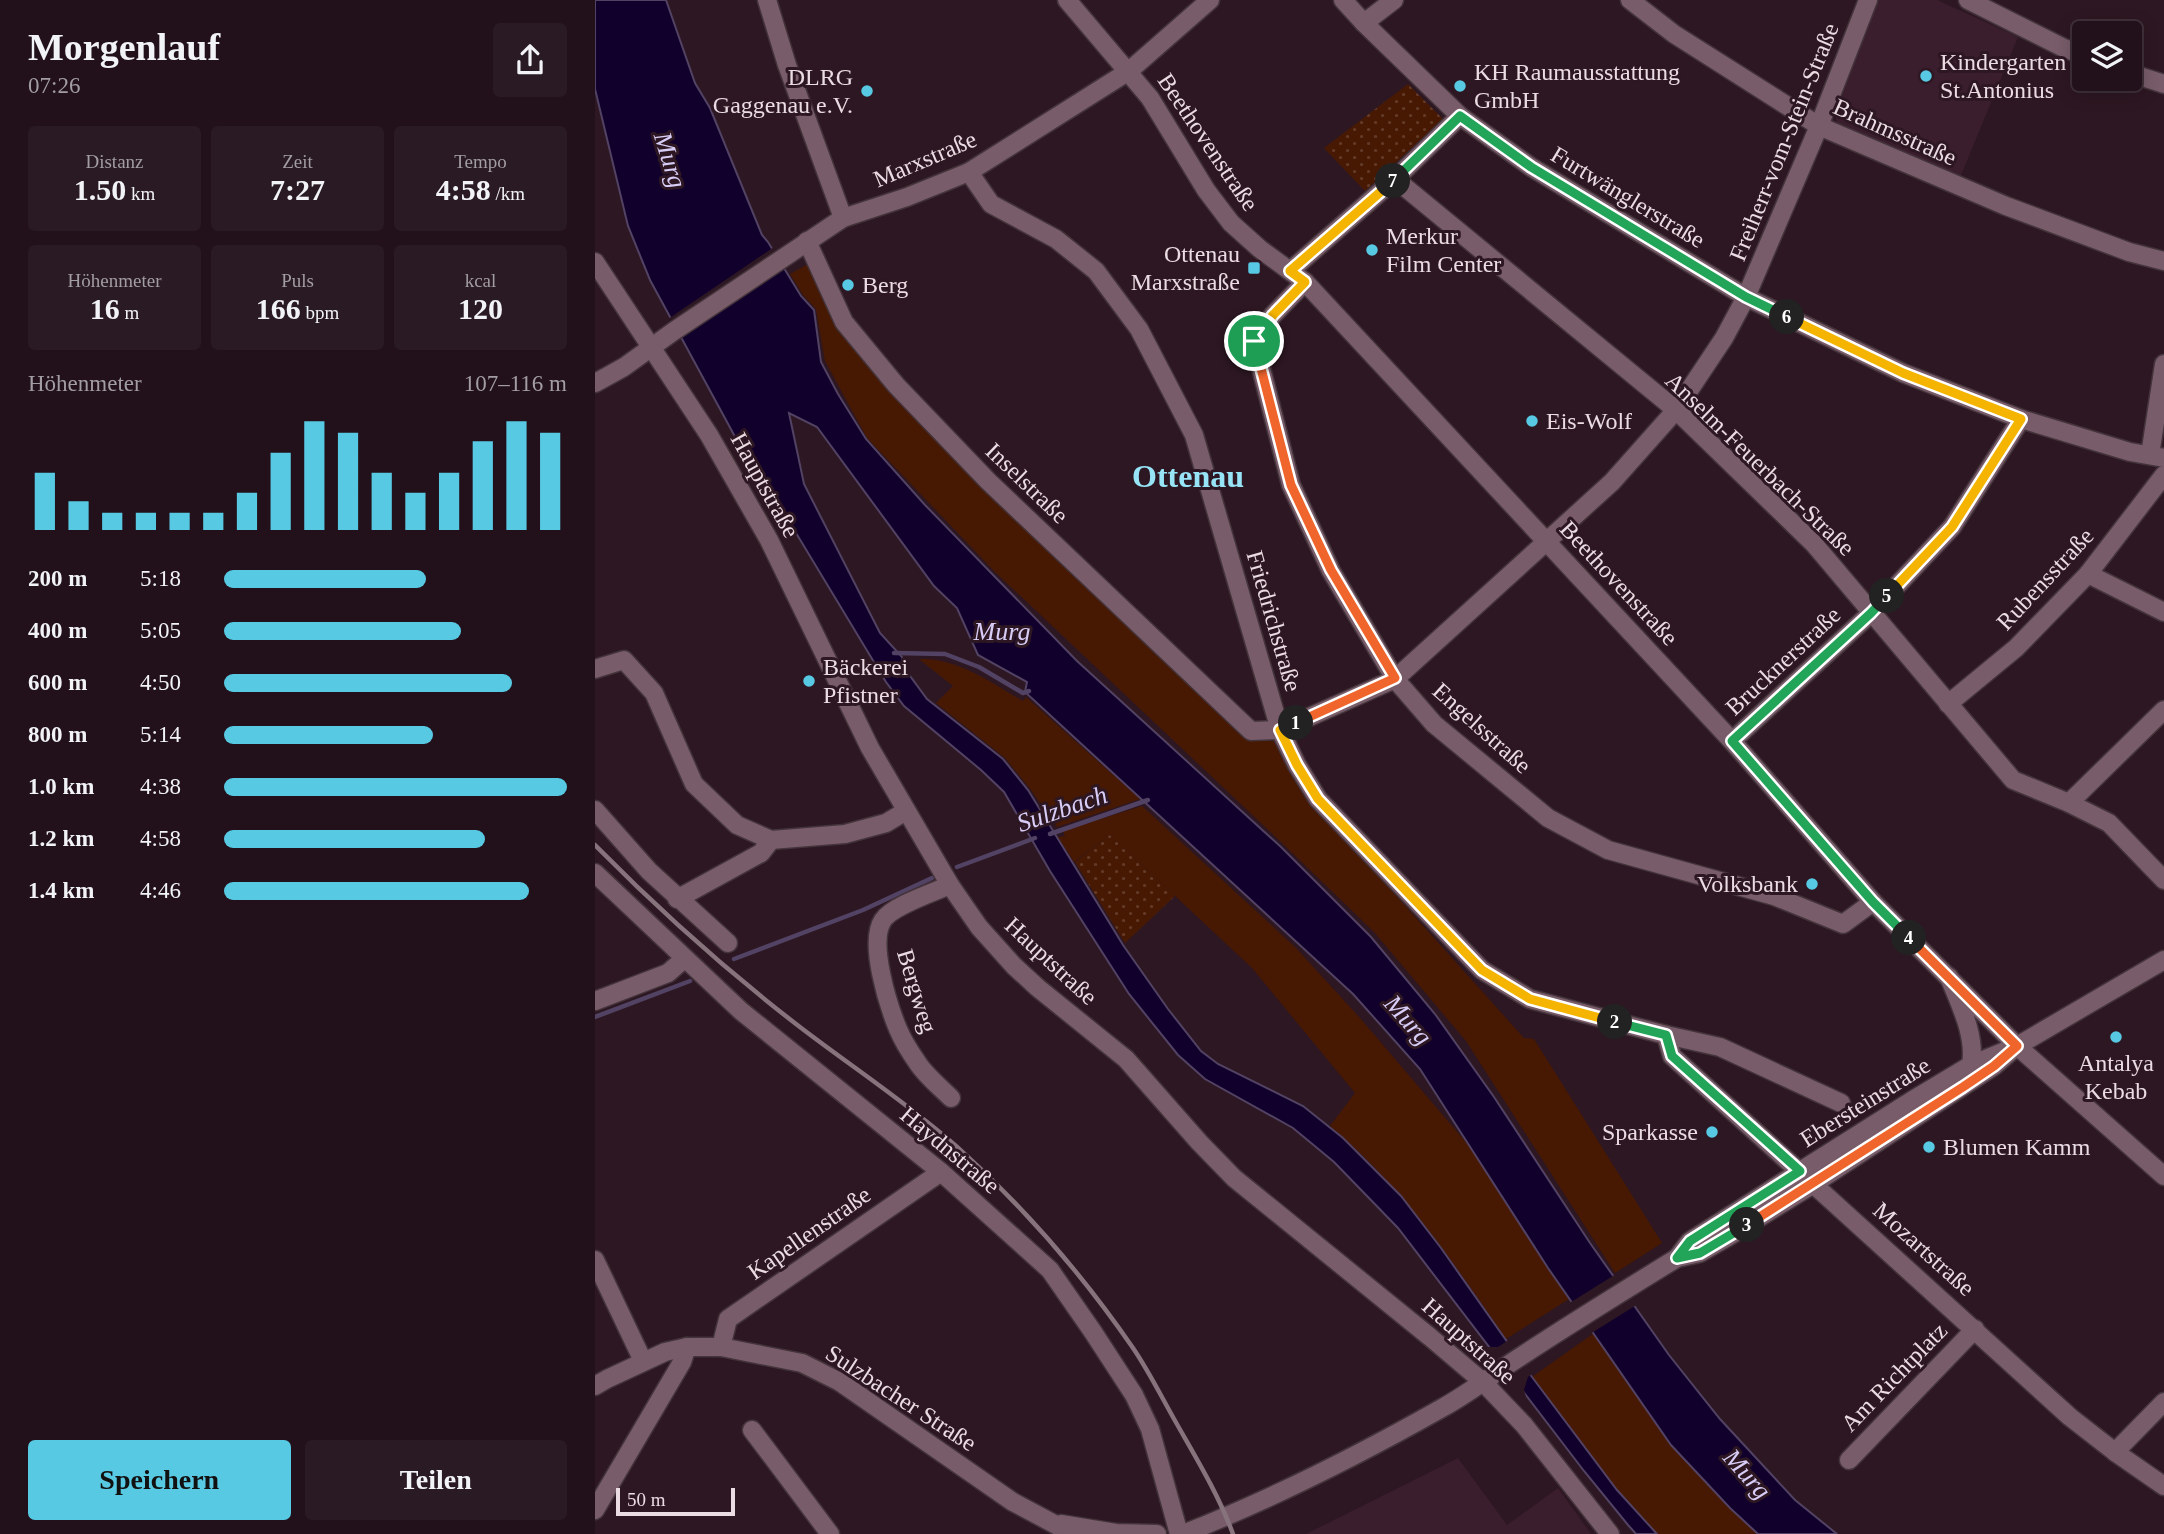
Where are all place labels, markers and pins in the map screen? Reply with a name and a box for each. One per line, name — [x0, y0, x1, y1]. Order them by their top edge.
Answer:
place label: Kindergarten St.Antonius — [1940, 49, 2066, 103]
place label: KH Raumausstattung GmbH — [1474, 59, 1680, 113]
place label: DLRG Gaggenau e.V. — [713, 64, 853, 118]
marker: Kindergarten St.Antonius — [1918, 68, 1934, 84]
marker: KH Raumausstattung GmbH — [1452, 78, 1468, 94]
marker: DLRG Gaggenau e.V. — [859, 83, 875, 99]
pin: 7 — [1375, 164, 1411, 198]
place label: Merkur Film Center — [1386, 223, 1501, 277]
place label: Ottenau Marxstraße — [1131, 241, 1240, 295]
marker: Merkur Film Center — [1364, 242, 1380, 258]
marker: Ottenau Marxstraße — [1246, 260, 1262, 276]
place label: Berg — [862, 272, 908, 298]
marker: Berg — [840, 277, 856, 293]
pin: 6 — [1769, 300, 1805, 334]
pin — [1224, 311, 1284, 371]
place label: Eis-Wolf — [1546, 408, 1632, 434]
marker: Eis-Wolf — [1524, 413, 1540, 429]
pin: 5 — [1869, 578, 1905, 614]
place label: Bäckerei Pfistner — [823, 654, 909, 708]
marker: Bäckerei Pfistner — [801, 673, 817, 689]
pin: 1 — [1279, 706, 1313, 740]
place label: Volksbank — [1697, 871, 1798, 897]
marker: Volksbank — [1804, 876, 1820, 892]
pin: 4 — [1891, 920, 1927, 956]
pin: 2 — [1597, 1004, 1633, 1040]
marker: Antalya Kebab — [2108, 1029, 2124, 1045]
place label: Antalya Kebab — [2078, 1050, 2154, 1104]
place label: Sparkasse — [1602, 1119, 1698, 1145]
marker: Sparkasse — [1704, 1124, 1720, 1140]
place label: Blumen Kamm — [1943, 1134, 2091, 1160]
marker: Blumen Kamm — [1921, 1139, 1937, 1155]
pin: 3 — [1729, 1208, 1765, 1242]

